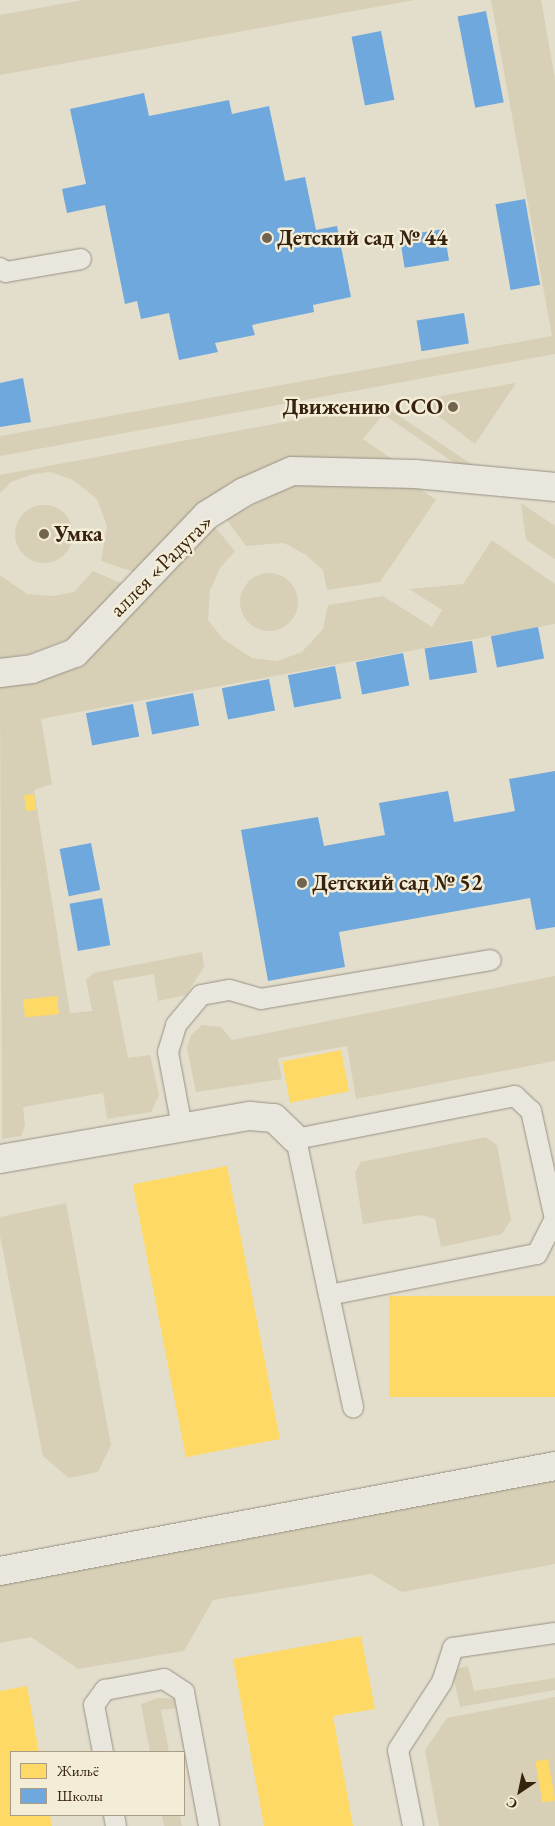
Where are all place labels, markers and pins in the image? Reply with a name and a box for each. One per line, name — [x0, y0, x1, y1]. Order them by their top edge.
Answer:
place label: Детский сад № 44 — [277, 225, 448, 251]
marker: Детский сад № 44 — [261, 232, 273, 244]
place label: Движению ССО — [282, 394, 443, 420]
marker: Движению ССО — [447, 401, 459, 413]
place label: Умка — [54, 521, 103, 547]
marker: Умка — [38, 528, 50, 540]
place label: Детский сад № 52 — [312, 870, 483, 896]
marker: Детский сад № 52 — [296, 877, 308, 889]

